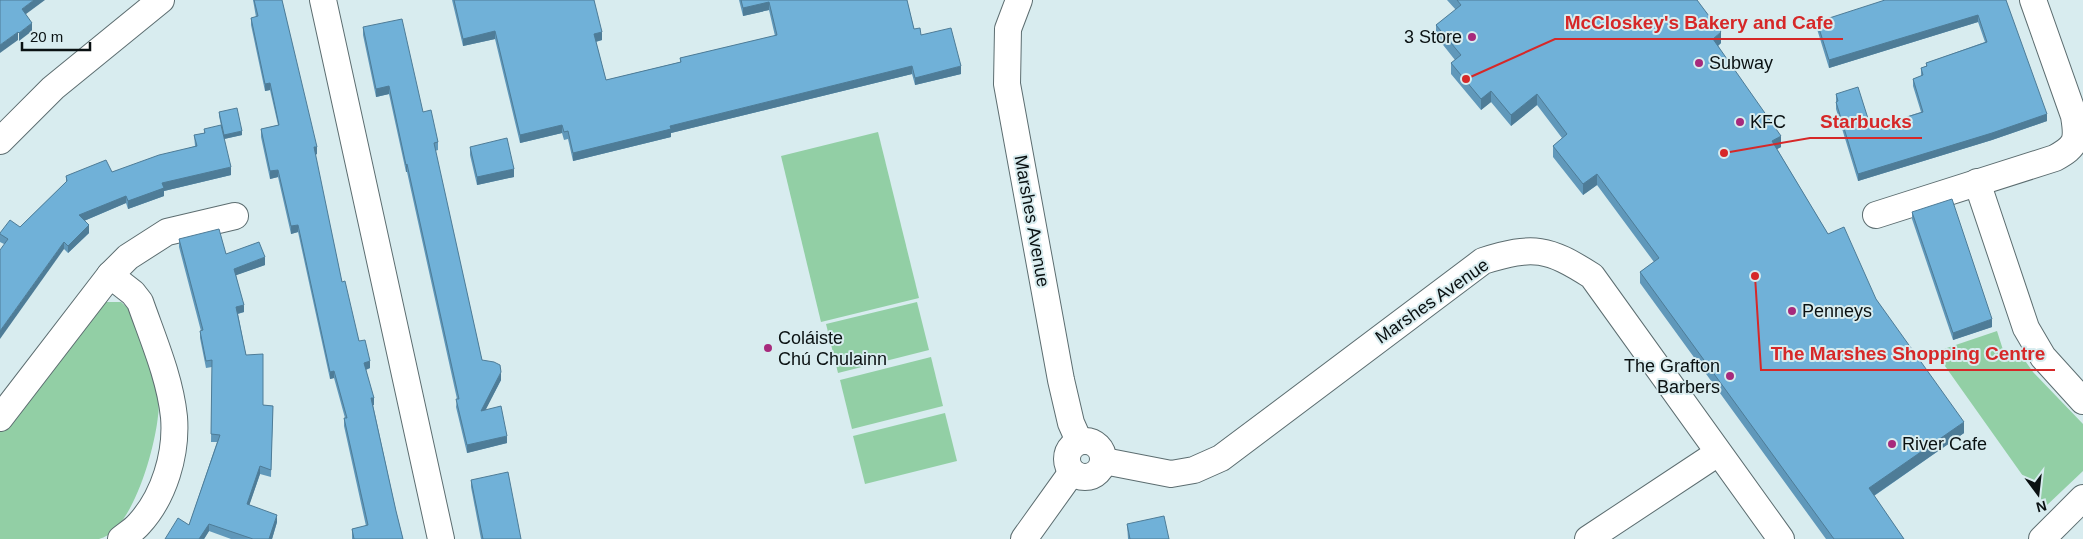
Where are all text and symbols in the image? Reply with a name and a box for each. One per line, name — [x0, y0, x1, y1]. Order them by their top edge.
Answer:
callout: McCloskey's Bakery and Cafe — [1555, 5, 1843, 39]
text: McCloskey's Bakery and Cafe — [1565, 12, 1833, 33]
scale bar — [22, 20, 90, 52]
place label: 3 Store — [1404, 27, 1462, 47]
text: 20 m — [30, 28, 63, 45]
marker: 3 Store — [1466, 31, 1478, 43]
place label: Subway — [1709, 53, 1773, 73]
marker: Subway — [1693, 57, 1705, 69]
callout: Starbucks — [1810, 104, 1922, 138]
text: Starbucks — [1820, 111, 1912, 132]
place label: KFC — [1750, 112, 1786, 132]
marker: KFC — [1734, 116, 1746, 128]
street label: Marshes Avenue — [1011, 153, 1053, 289]
street label: Marshes Avenue — [1371, 254, 1493, 348]
place label: Penneys — [1802, 301, 1872, 321]
marker: Penneys — [1786, 305, 1798, 317]
place label: Coláiste Chú Chulainn — [778, 328, 887, 369]
callout: The Marshes Shopping Centre — [1761, 336, 2055, 370]
marker: Coláiste Chú Chulainn — [762, 342, 774, 354]
text: The Marshes Shopping Centre — [1771, 343, 2045, 364]
place label: The Grafton Barbers — [1624, 356, 1720, 397]
marker: The Grafton Barbers — [1724, 370, 1736, 382]
place label: River Cafe — [1902, 434, 1987, 454]
marker: River Cafe — [1886, 438, 1898, 450]
north arrow — [2013, 469, 2063, 519]
text: N — [2034, 498, 2048, 516]

